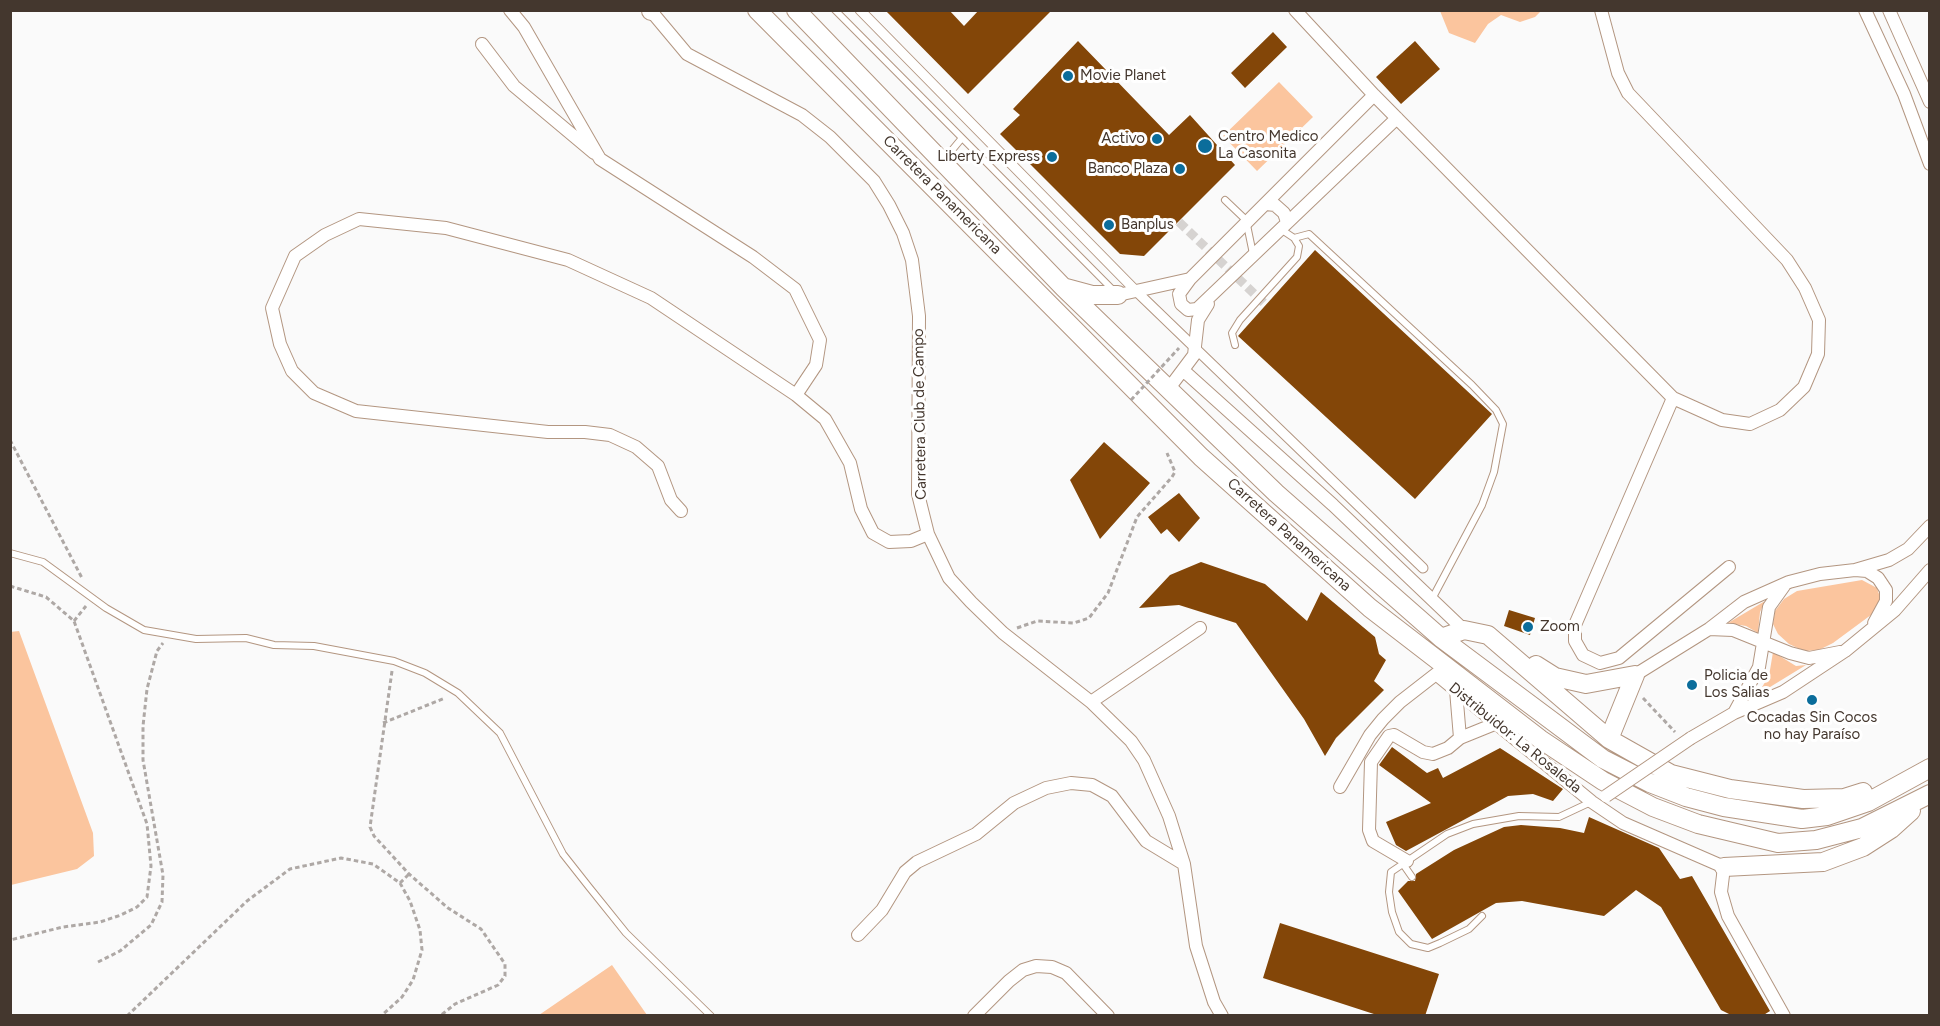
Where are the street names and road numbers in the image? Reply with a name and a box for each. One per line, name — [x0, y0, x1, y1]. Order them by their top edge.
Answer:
street label: Carretera Panamericana — [879, 132, 1005, 258]
street label: Carretera Club de Campo — [910, 328, 930, 500]
street label: Carretera Panamericana — [1223, 475, 1355, 595]
street label: Distribuidor: La Rosaleda — [1445, 679, 1585, 797]

